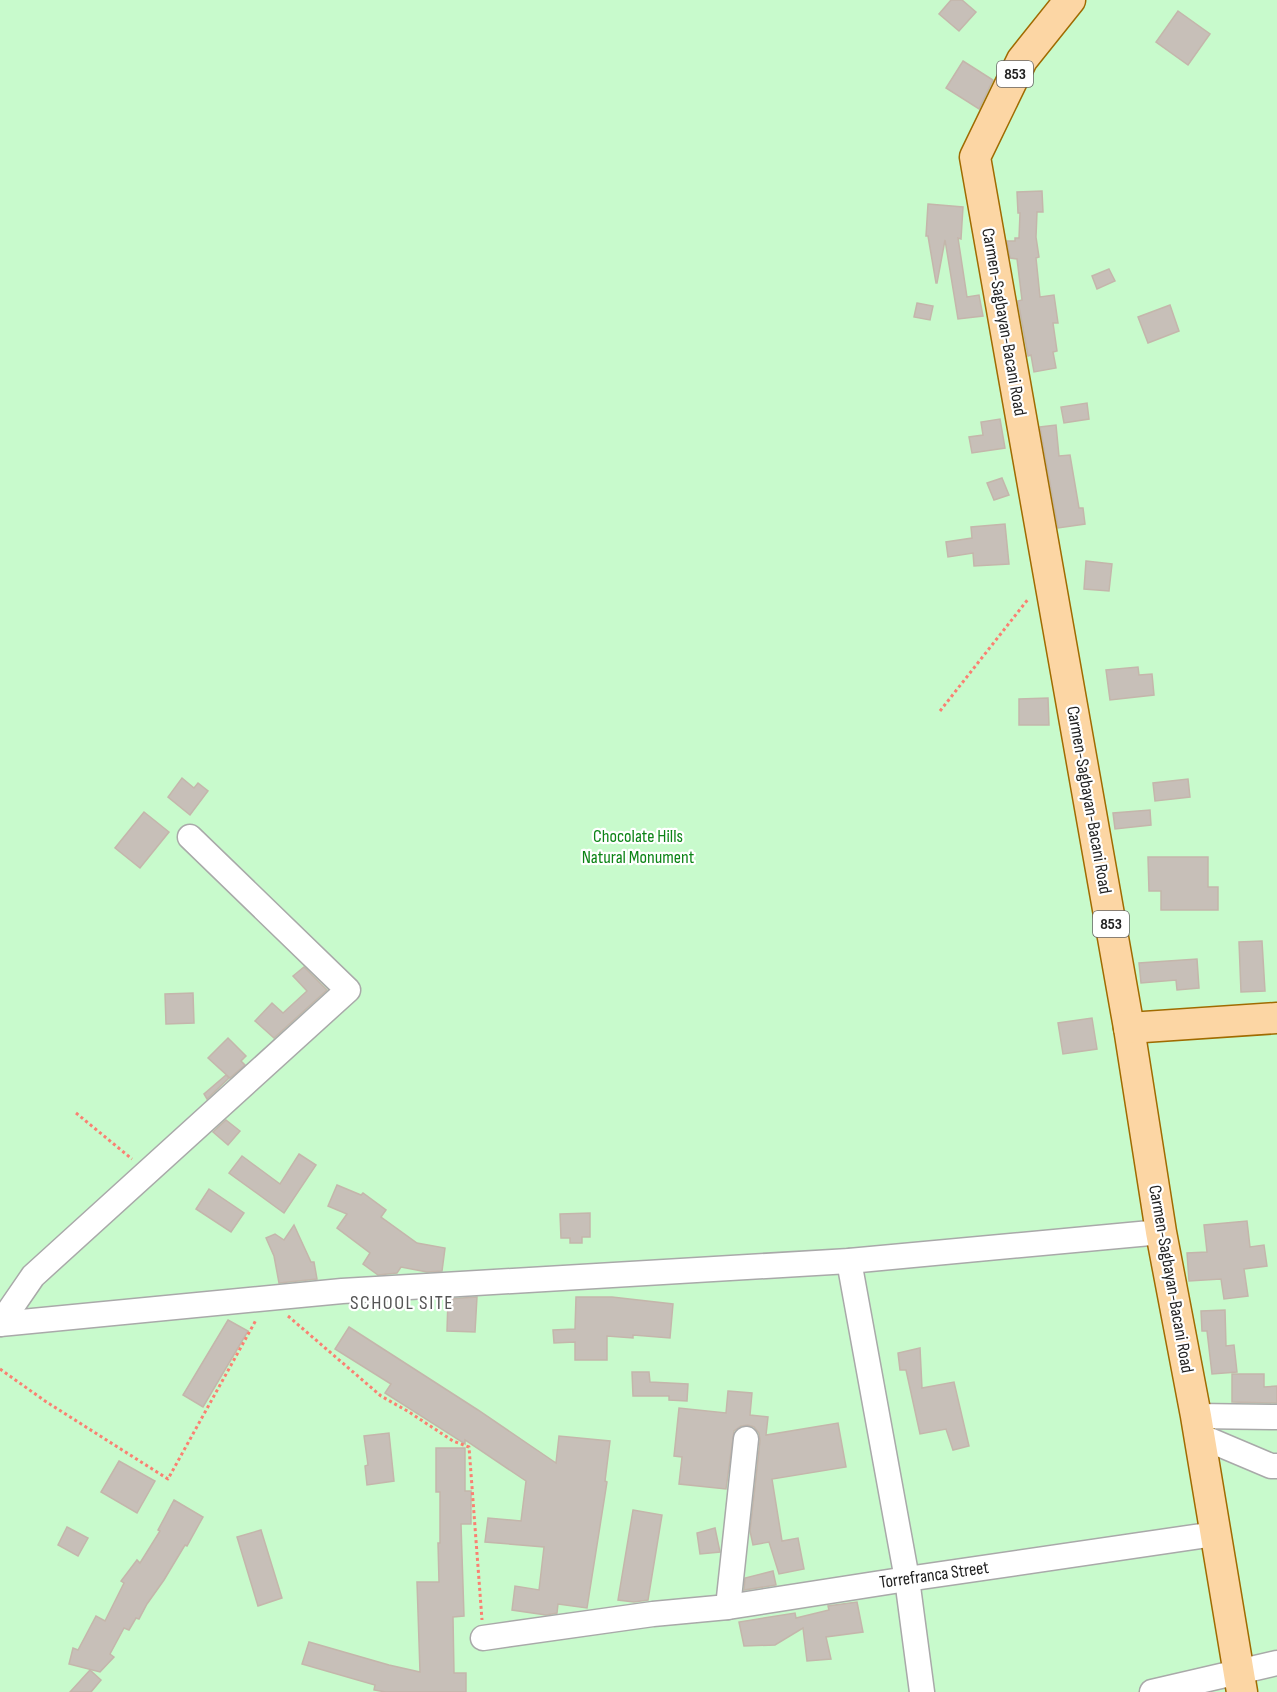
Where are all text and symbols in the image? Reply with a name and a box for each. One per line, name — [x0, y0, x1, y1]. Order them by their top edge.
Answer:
road number: 853 — [997, 61, 1033, 87]
street label: Carmen-Sagbayan-Bacani Road — [977, 226, 1031, 418]
street label: Carmen-Sagbayan-Bacani Road — [1062, 704, 1116, 896]
park label: Chocolate Hills Natural Monument — [582, 826, 695, 868]
road number: 853 — [1093, 911, 1129, 937]
street label: Carmen-Sagbayan-Bacani Road — [1144, 1183, 1198, 1375]
district label: SCHOOL SITE — [350, 1291, 454, 1315]
street label: Torrefranca Street — [878, 1557, 991, 1593]

